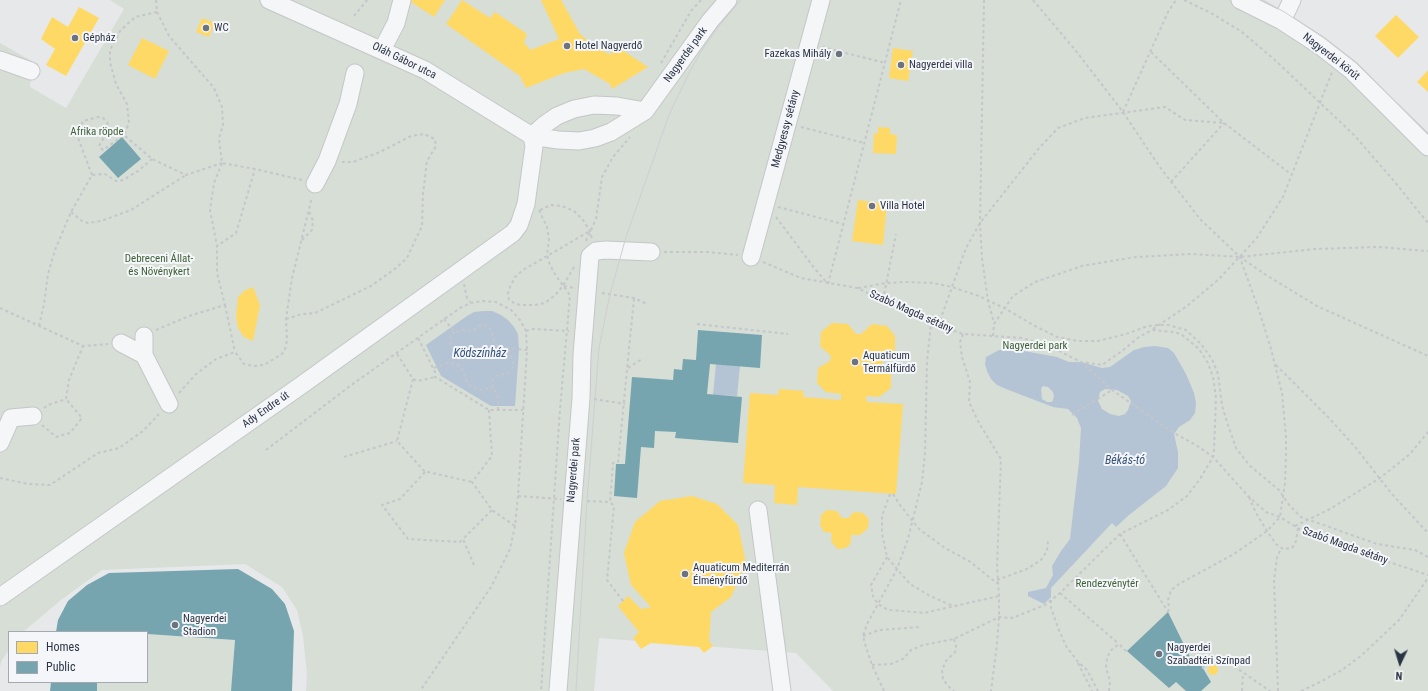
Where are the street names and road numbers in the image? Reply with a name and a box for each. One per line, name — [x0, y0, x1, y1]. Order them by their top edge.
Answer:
street label: Nagyerdei park — [662, 25, 710, 85]
street label: Nagyerdei körút — [1300, 31, 1362, 83]
street label: Oláh Gábor utca — [370, 40, 438, 82]
street label: Medgyessy sétány — [769, 89, 803, 169]
street label: Szabó Magda sétány — [867, 288, 955, 336]
street label: Ady Endre út — [240, 389, 292, 431]
street label: Nagyerdei park — [565, 437, 583, 503]
street label: Szabó Magda sétány — [1300, 524, 1390, 568]

